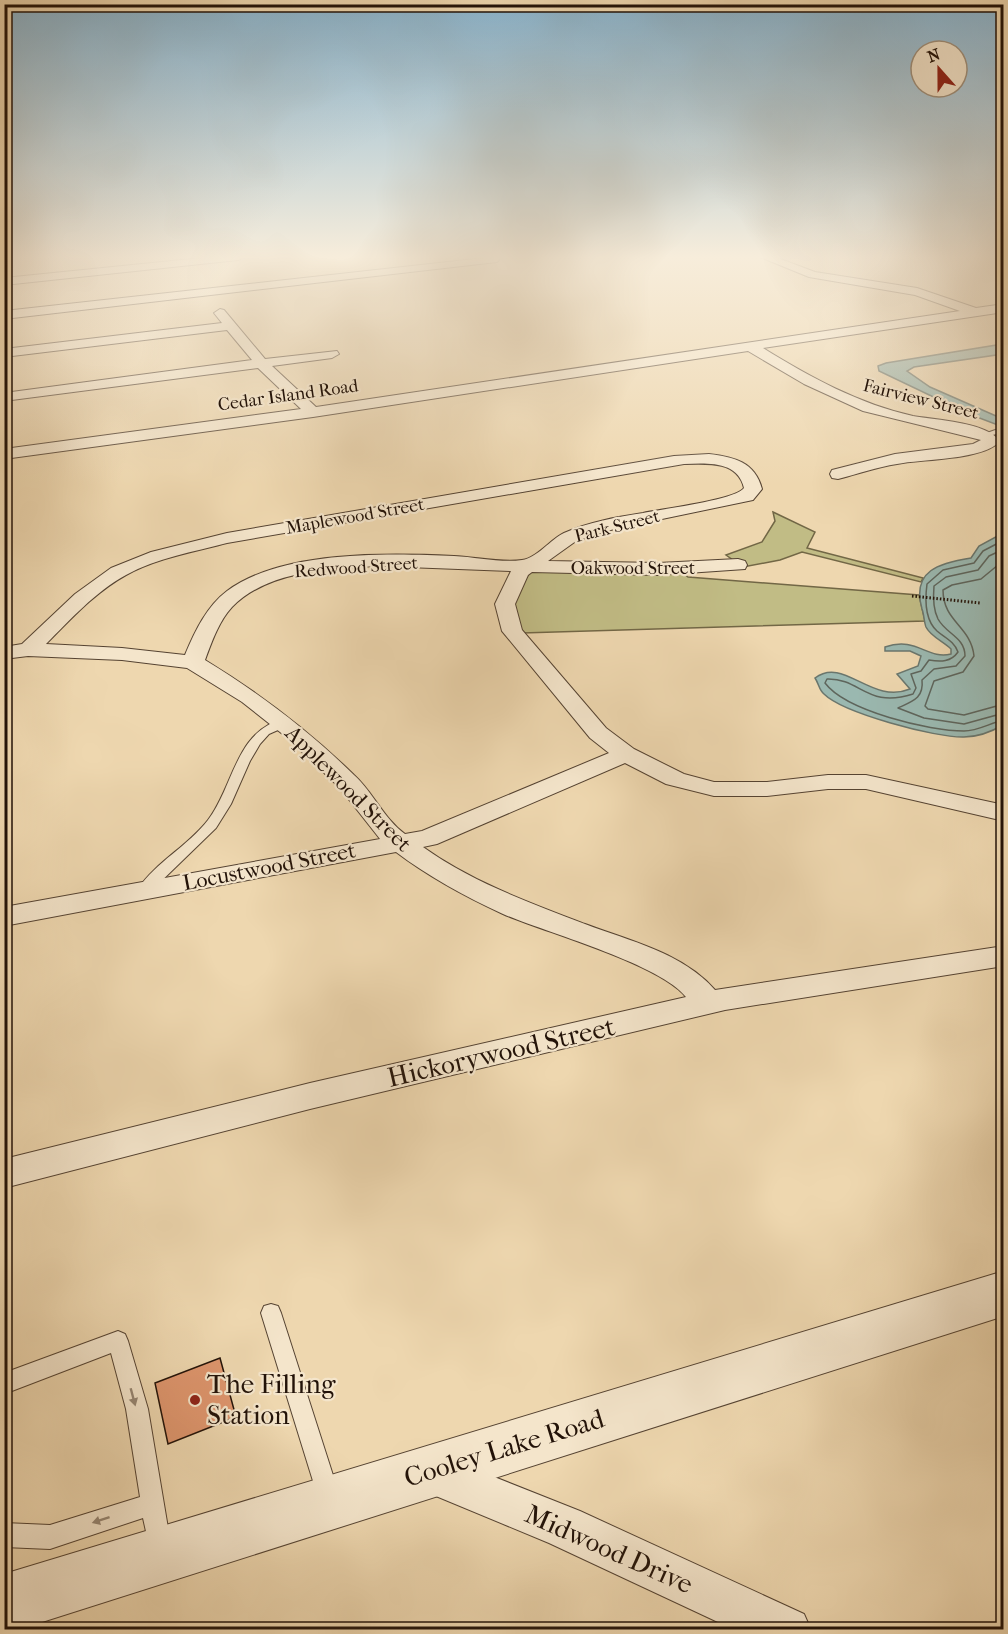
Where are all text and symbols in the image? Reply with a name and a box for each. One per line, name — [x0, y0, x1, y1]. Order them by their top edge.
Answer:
north arrow — [909, 39, 969, 99]
text: N — [925, 44, 944, 67]
street label: Cedar Island Road — [216, 375, 360, 416]
street label: Fairview Street — [861, 375, 982, 424]
street label: Maplewood Street — [284, 494, 427, 539]
street label: Park Street — [572, 506, 662, 547]
street label: Redwood Street — [294, 553, 419, 582]
street label: Oakwood Street — [571, 558, 696, 579]
street label: Applewood Street — [279, 720, 417, 857]
street label: Locustwood Street — [180, 837, 358, 897]
street label: Hickorywood Street — [384, 1010, 618, 1094]
place label: The Filling Station — [207, 1368, 336, 1431]
one-way arrow — [129, 1388, 139, 1407]
marker: The Filling Station — [188, 1393, 202, 1407]
street label: Cooley Lake Road — [400, 1402, 608, 1494]
street label: Midwood Drive — [520, 1498, 698, 1600]
one-way arrow — [92, 1516, 110, 1525]

